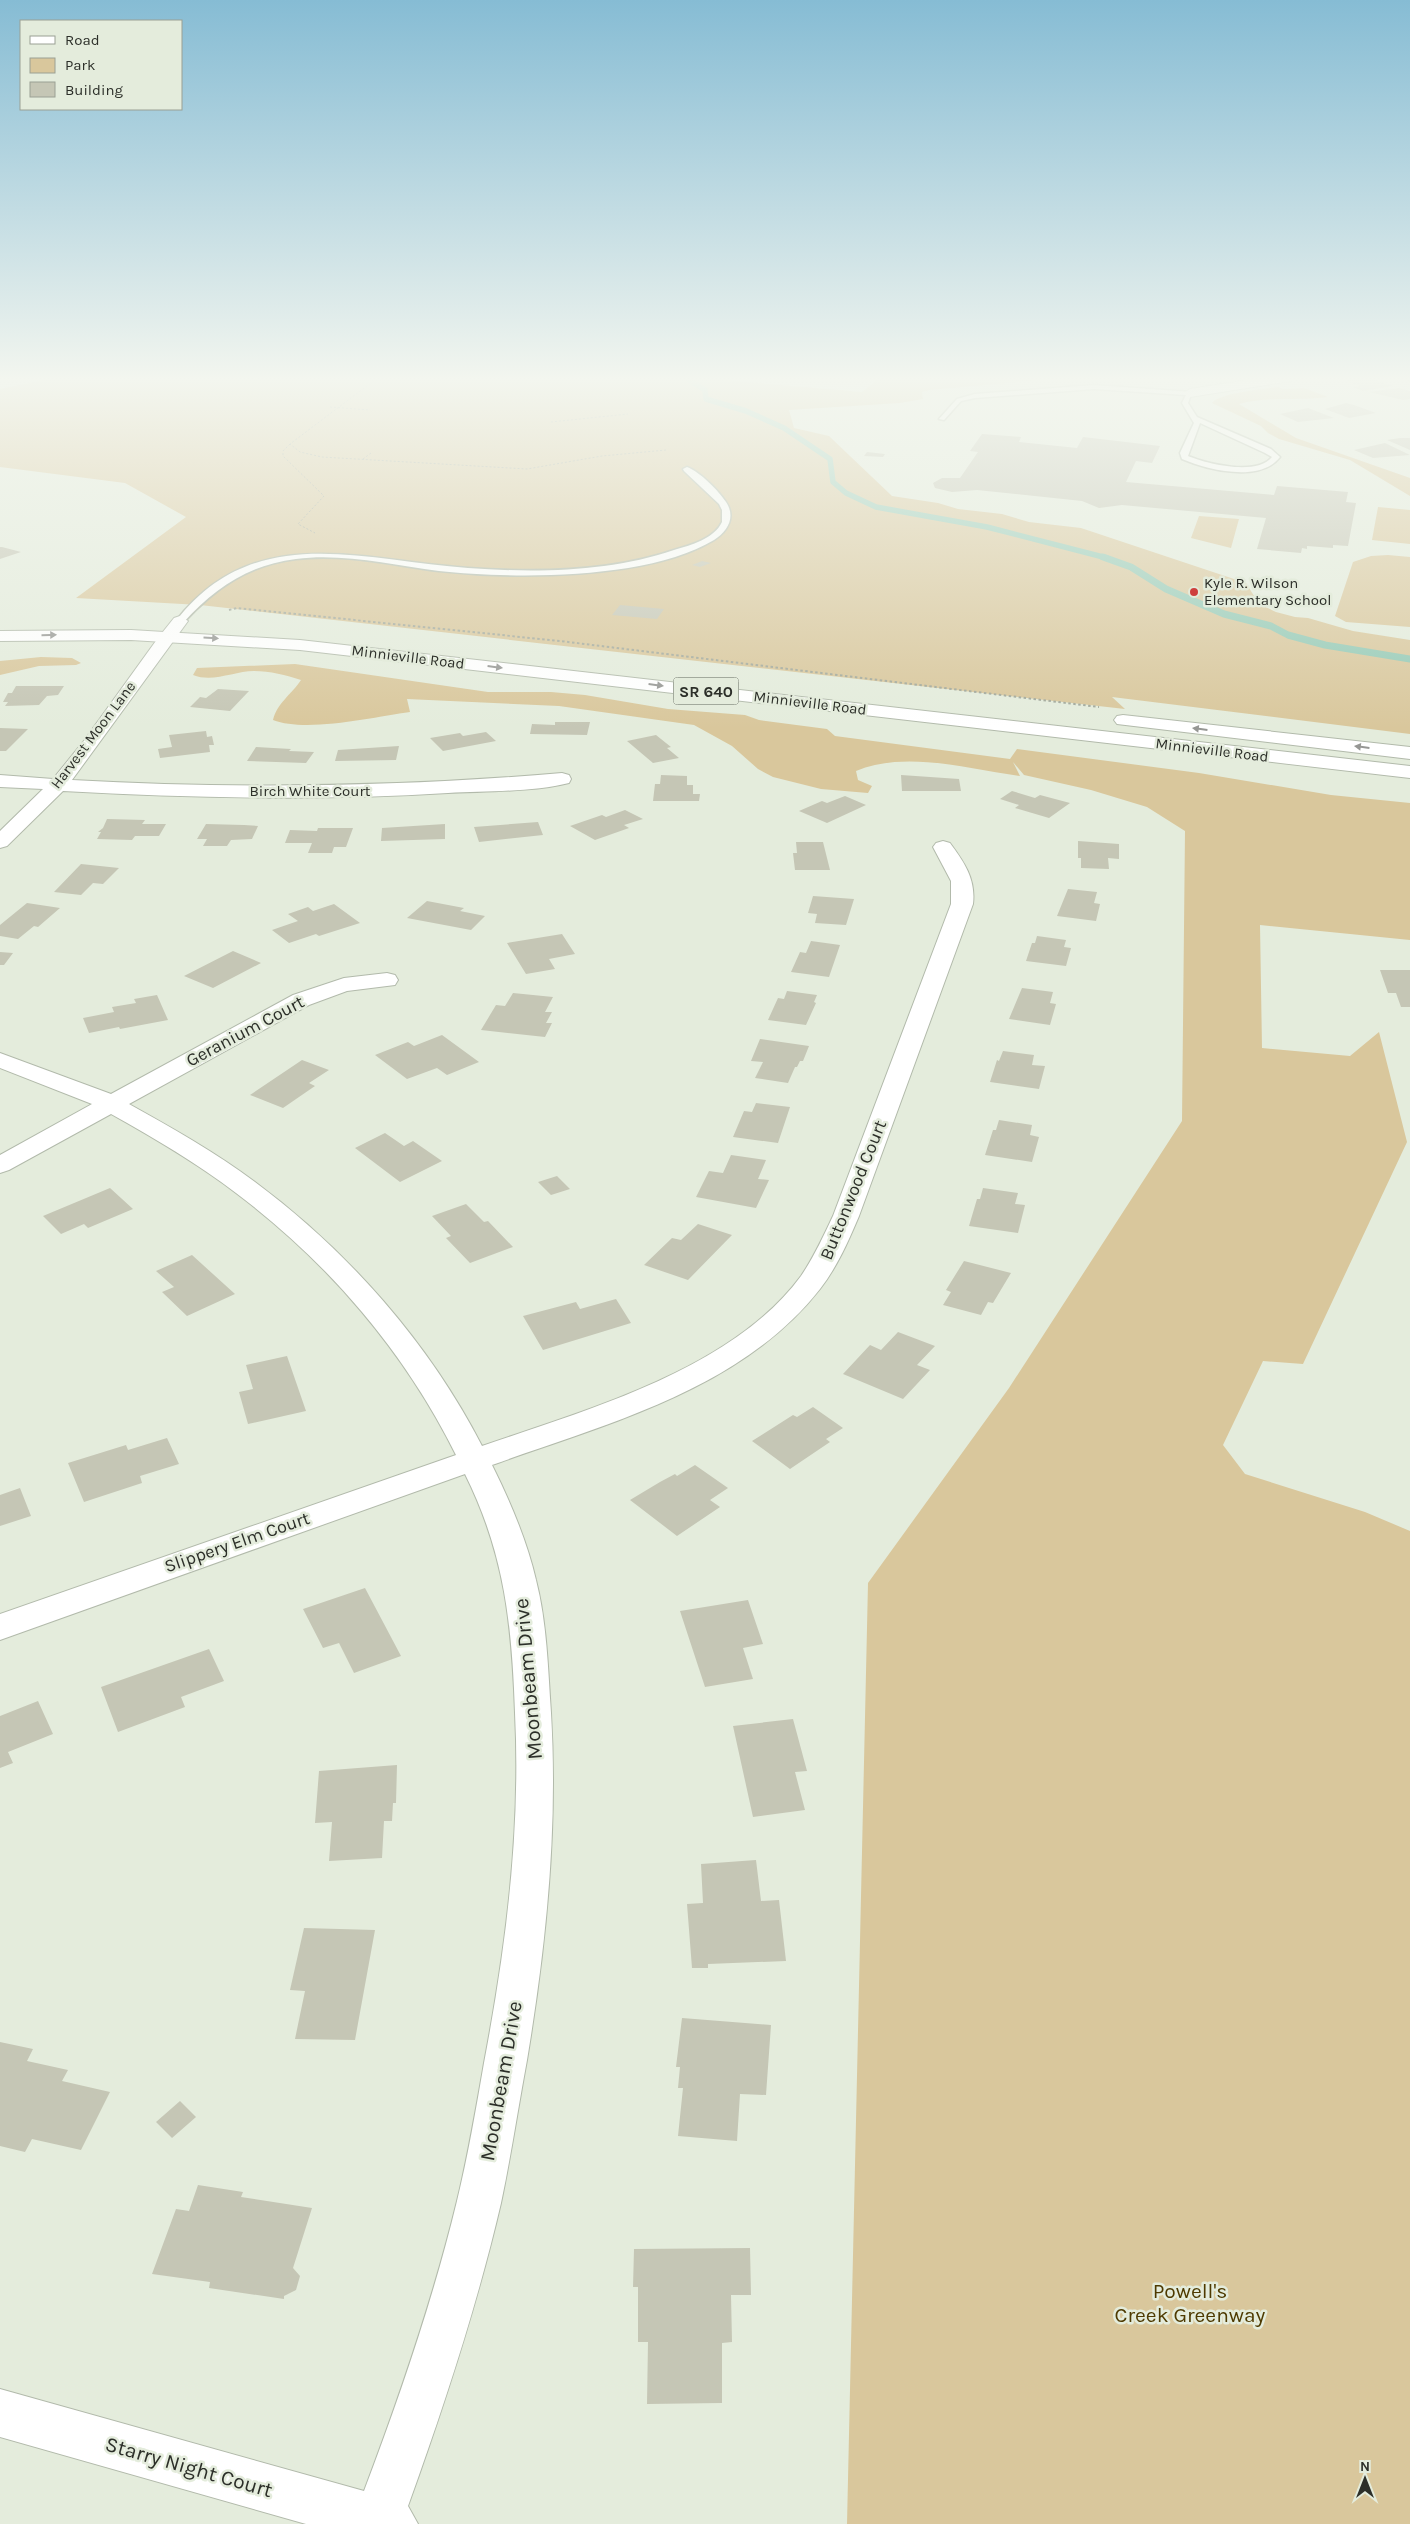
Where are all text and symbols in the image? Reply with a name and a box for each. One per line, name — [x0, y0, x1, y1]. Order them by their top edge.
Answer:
legend — [20, 20, 182, 110]
text: Road — [65, 31, 100, 49]
text: Park — [65, 56, 95, 74]
text: Building — [65, 81, 123, 99]
place label: Kyle R. Wilson Elementary School — [1204, 574, 1331, 609]
marker: Kyle R. Wilson Elementary School — [1188, 586, 1200, 598]
one-way arrow — [41, 631, 57, 639]
one-way arrow — [203, 635, 219, 643]
street label: Minnieville Road — [350, 641, 466, 673]
one-way arrow — [487, 663, 503, 671]
street label: Harvest Moon Lane — [47, 678, 139, 792]
road number: SR 640 — [674, 678, 738, 704]
one-way arrow — [648, 681, 664, 689]
street label: Minnieville Road — [752, 687, 868, 719]
one-way arrow — [1192, 725, 1208, 733]
street label: Minnieville Road — [1154, 734, 1270, 766]
one-way arrow — [1353, 743, 1369, 751]
street label: Birch White Court — [250, 782, 371, 800]
street label: Geranium Court — [182, 991, 308, 1071]
street label: Buttonwood Court — [815, 1117, 891, 1263]
street label: Slippery Elm Court — [162, 1507, 313, 1577]
street label: Moonbeam Drive — [509, 1597, 547, 1761]
street label: Moonbeam Drive — [475, 1999, 527, 2163]
park label: Powell's Creek Greenway — [1115, 2279, 1266, 2327]
street label: Starry Night Court — [103, 2432, 275, 2502]
north arrow — [1340, 2454, 1390, 2504]
text: N — [1360, 2458, 1370, 2475]

